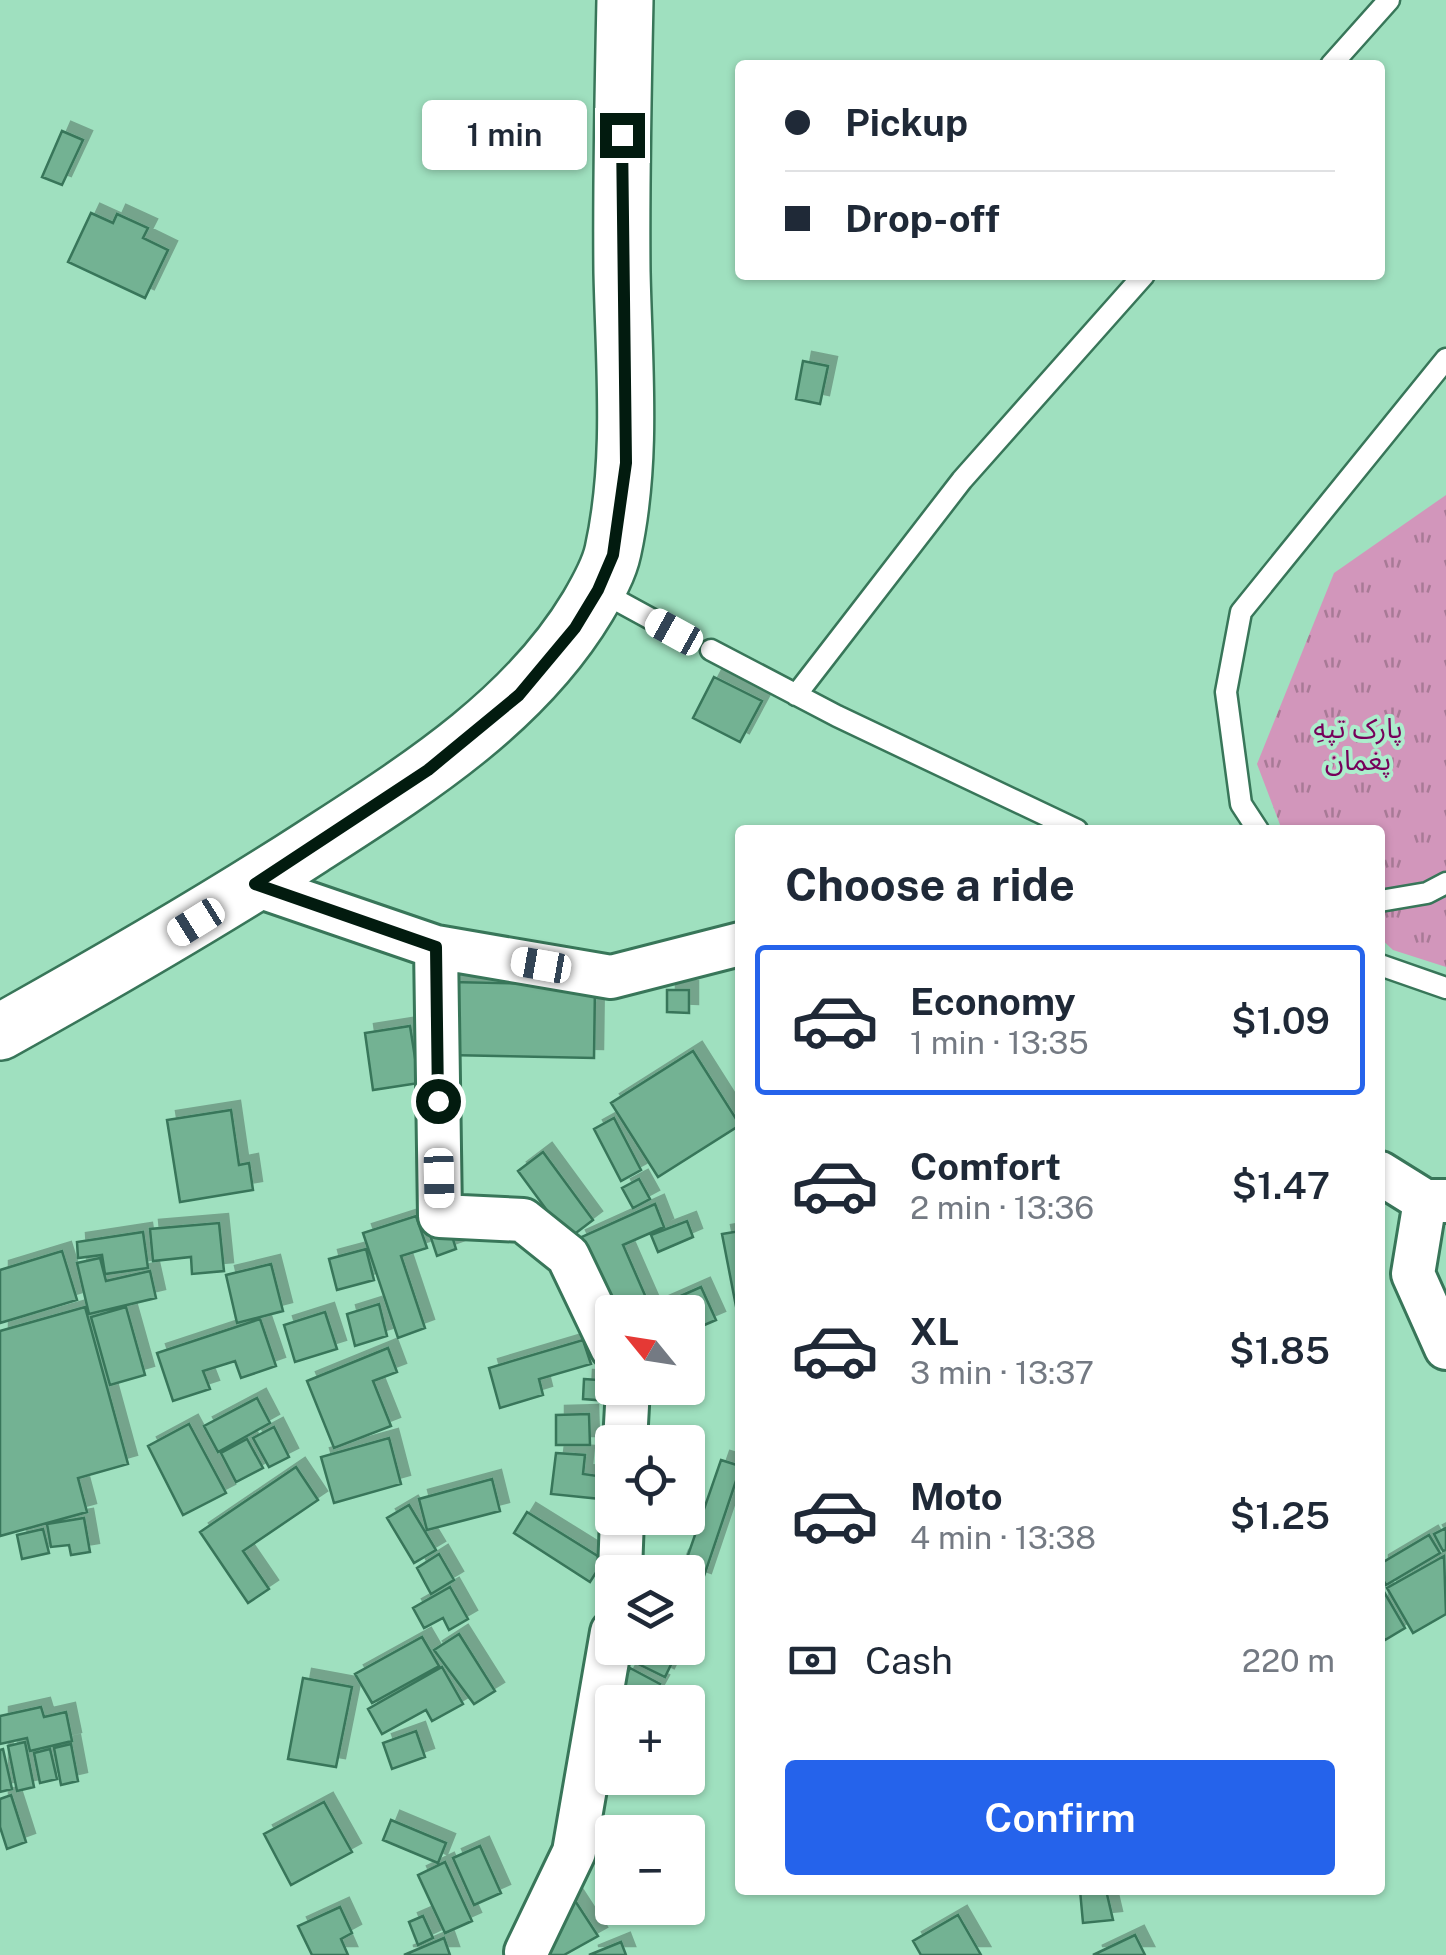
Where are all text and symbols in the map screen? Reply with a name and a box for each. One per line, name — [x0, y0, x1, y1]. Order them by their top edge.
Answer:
callout: 1 min — [422, 100, 587, 170]
text: Pickup — [845, 100, 968, 145]
route end — [600, 113, 645, 158]
text: 1 min — [466, 116, 543, 153]
text: Drop-off — [845, 196, 1000, 241]
car — [640, 604, 708, 660]
park label: پارک تپهِ پغمان — [1313, 711, 1403, 778]
text: Choose a ride — [785, 858, 1075, 911]
car — [163, 893, 229, 951]
car — [509, 945, 573, 985]
icon: car — [790, 975, 880, 1065]
text: Economy — [910, 979, 1076, 1024]
text: $1.09 — [1231, 998, 1330, 1043]
text: 1 min · 13:35 — [910, 1024, 1089, 1061]
route start — [416, 1079, 461, 1124]
icon: car — [790, 1140, 880, 1230]
text: Comfort — [910, 1144, 1061, 1189]
car — [423, 1148, 455, 1208]
text: $1.47 — [1232, 1163, 1330, 1208]
text: 2 min · 13:36 — [910, 1189, 1094, 1226]
north arrow — [595, 1295, 705, 1405]
map controls — [595, 1295, 705, 1925]
icon: car — [790, 1305, 880, 1395]
text: XL — [910, 1309, 959, 1354]
text: $1.85 — [1229, 1328, 1330, 1373]
text: 3 min · 13:37 — [910, 1354, 1094, 1391]
button: locate — [595, 1425, 705, 1535]
icon: car — [790, 1470, 880, 1560]
text: Moto — [910, 1474, 1003, 1519]
text: $1.25 — [1230, 1493, 1330, 1538]
text: 4 min · 13:38 — [910, 1519, 1096, 1556]
button: layers — [595, 1555, 705, 1665]
icon: cash — [785, 1633, 840, 1688]
text: Cash — [865, 1638, 953, 1683]
text: 220 m — [1242, 1642, 1335, 1679]
button: + — [595, 1685, 705, 1795]
button: Confirm — [785, 1760, 1335, 1875]
button: − — [595, 1815, 705, 1925]

